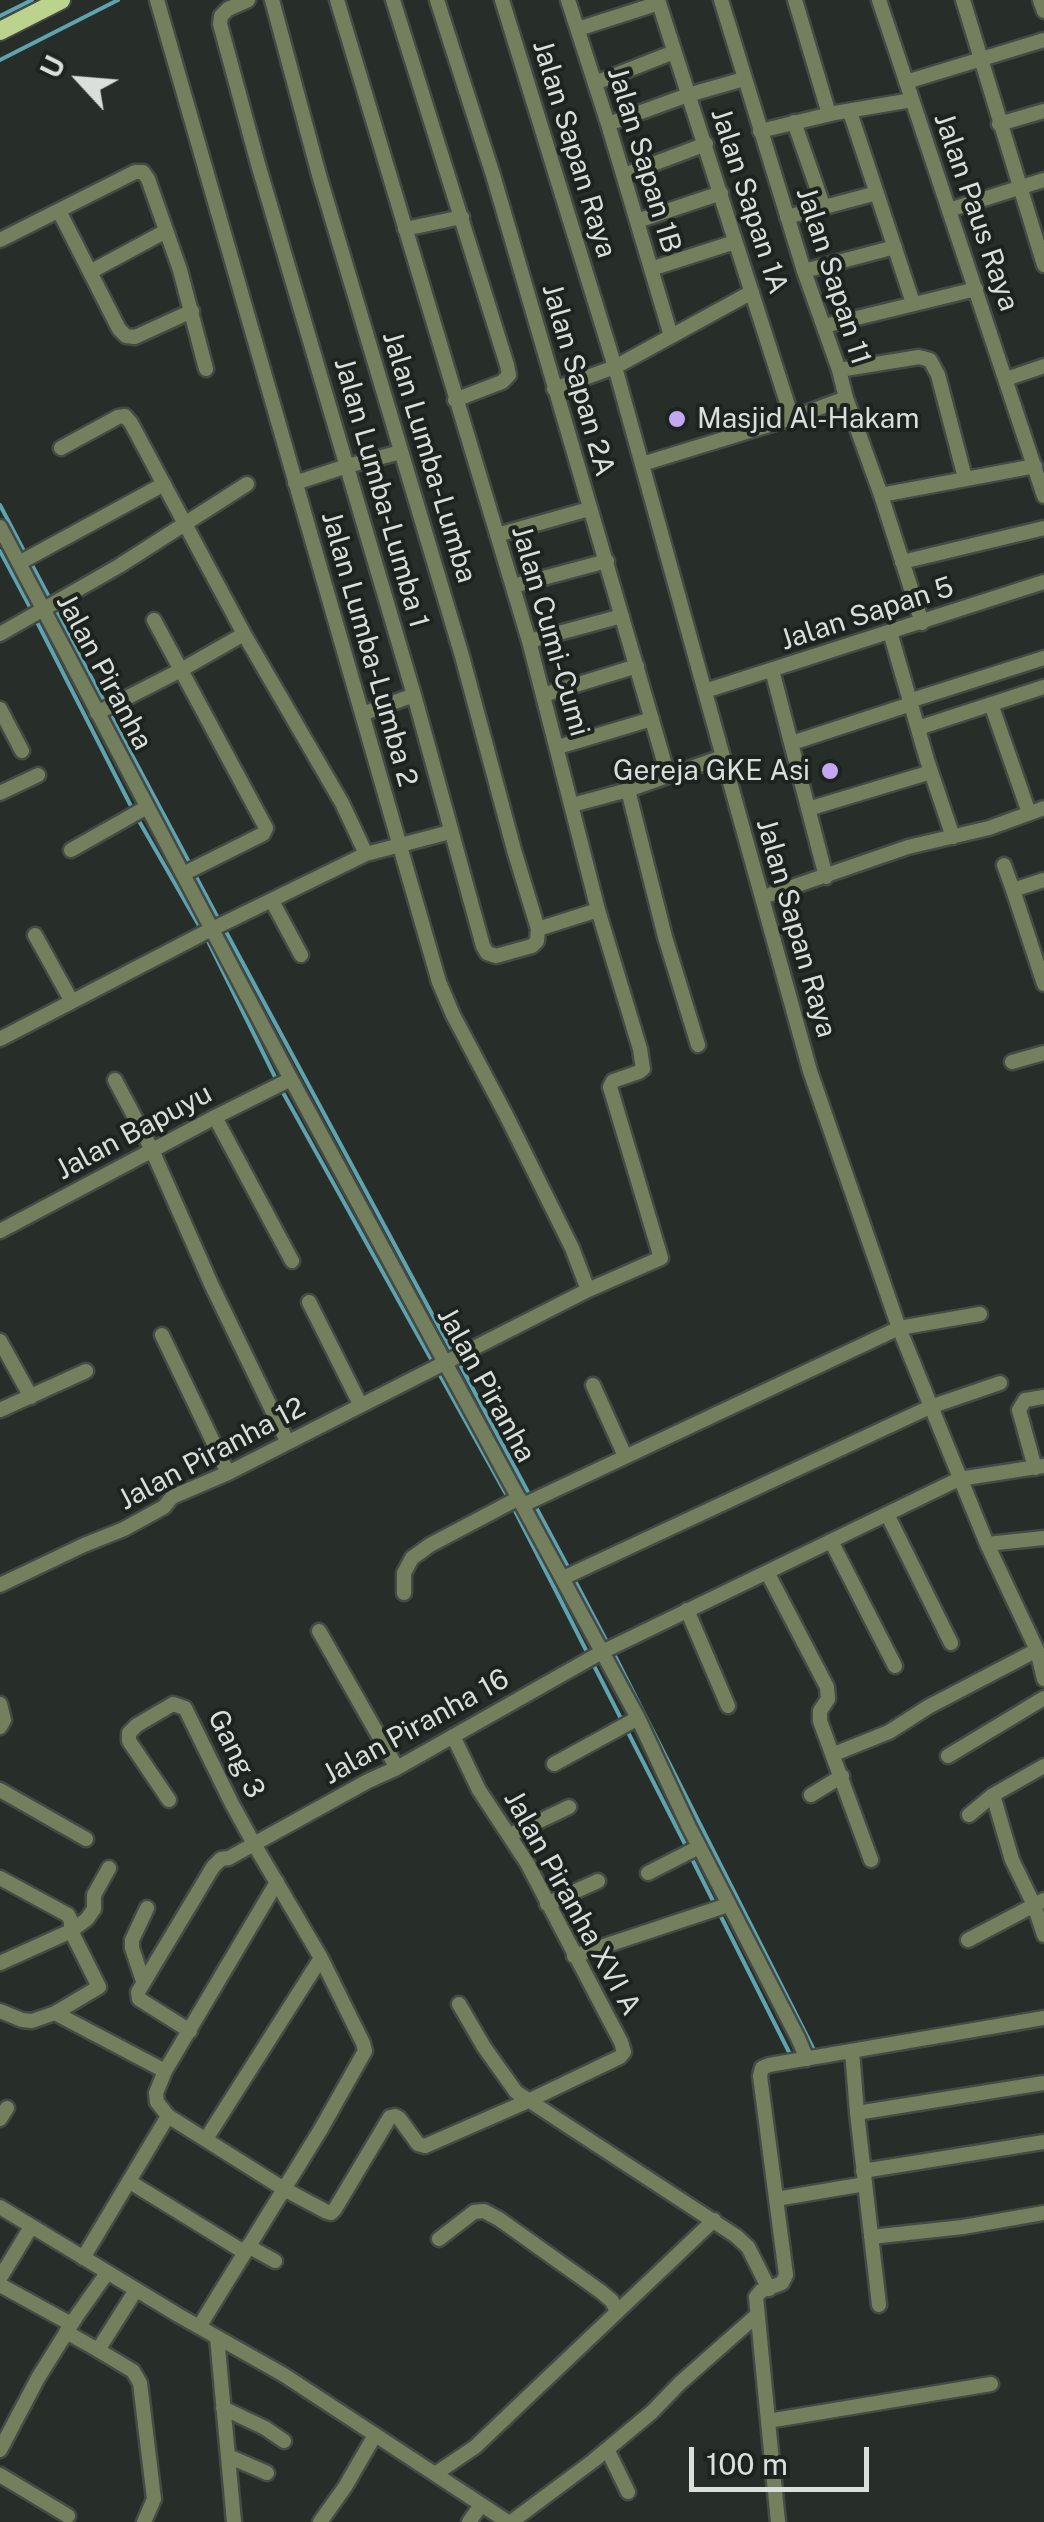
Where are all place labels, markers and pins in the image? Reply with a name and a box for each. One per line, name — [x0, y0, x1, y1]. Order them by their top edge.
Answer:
place label: Masjid Al-Hakam — [697, 402, 919, 436]
marker: Masjid Al-Hakam — [666, 408, 688, 430]
place label: Gereja GKE Asi — [613, 754, 810, 788]
marker: Gereja GKE Asi — [819, 760, 841, 782]

